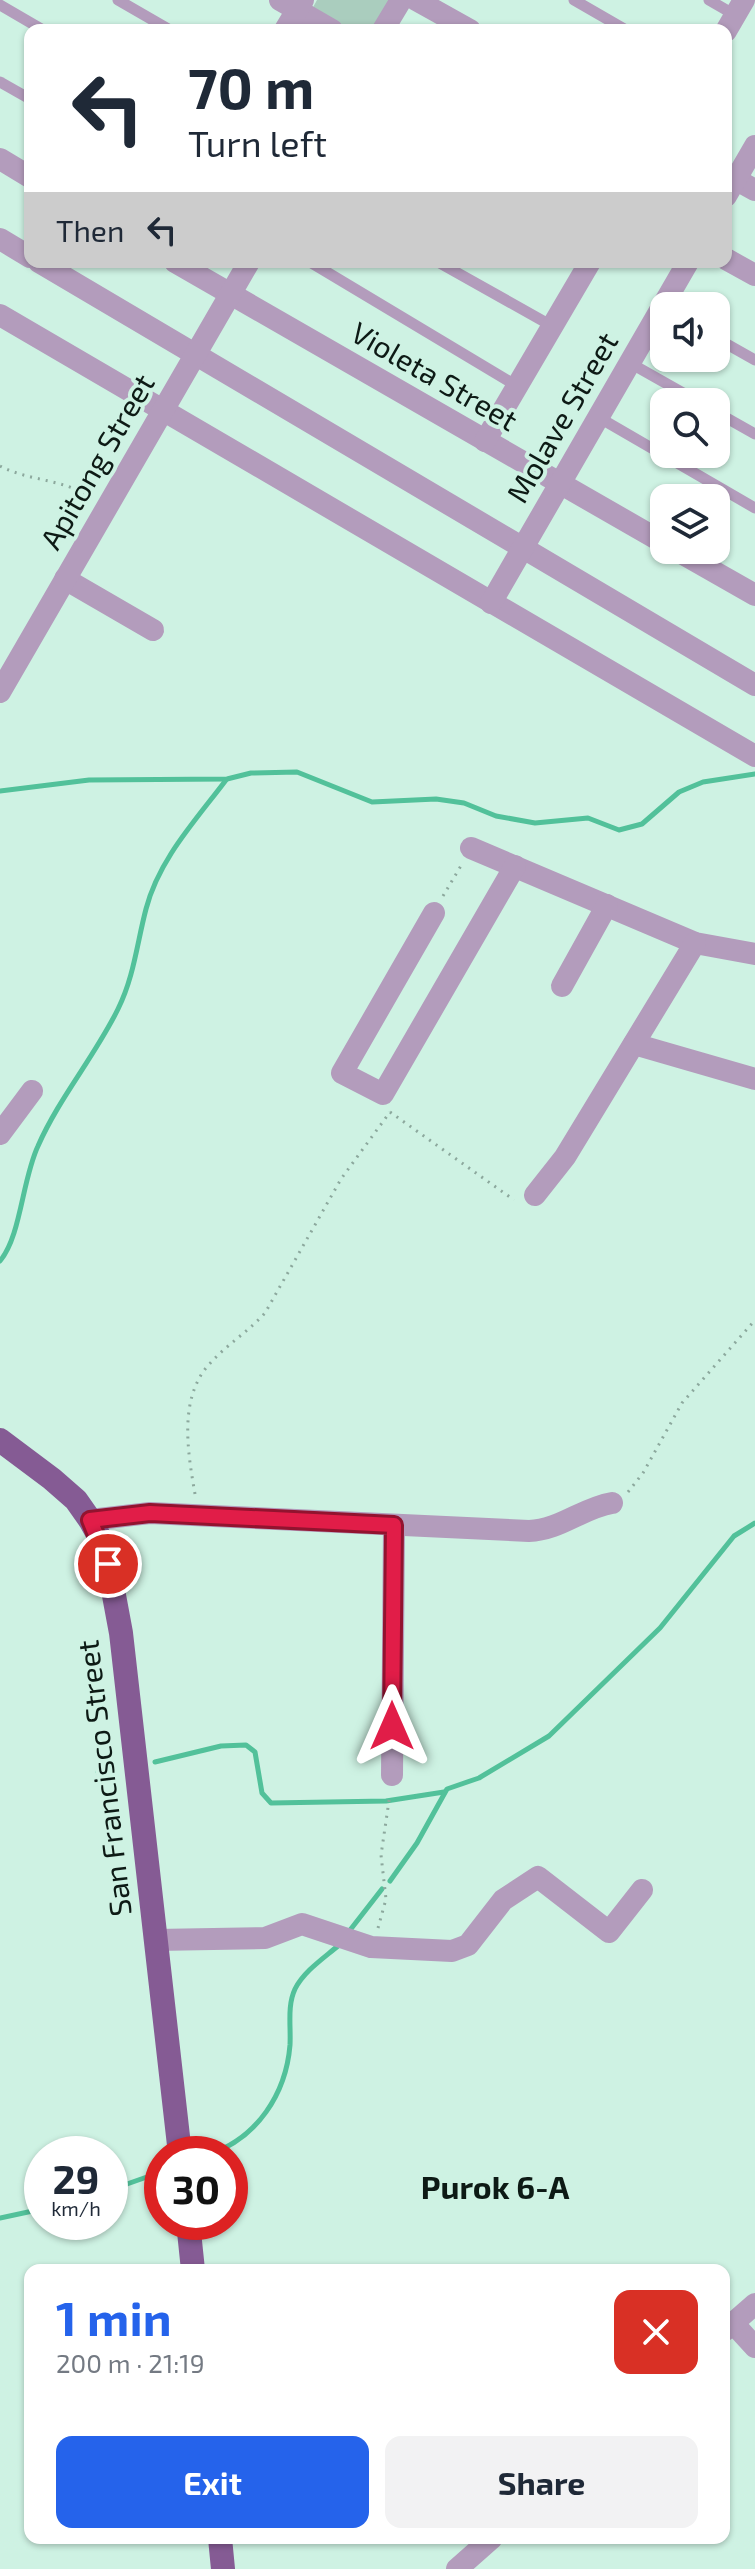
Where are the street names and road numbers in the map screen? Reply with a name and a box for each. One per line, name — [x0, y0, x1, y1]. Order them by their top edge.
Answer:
street label: Violeta Street — [346, 313, 524, 437]
street label: Molave Street — [498, 325, 625, 509]
street label: Apitong Street — [32, 367, 161, 555]
street label: San Francisco Street — [68, 1638, 138, 1918]

